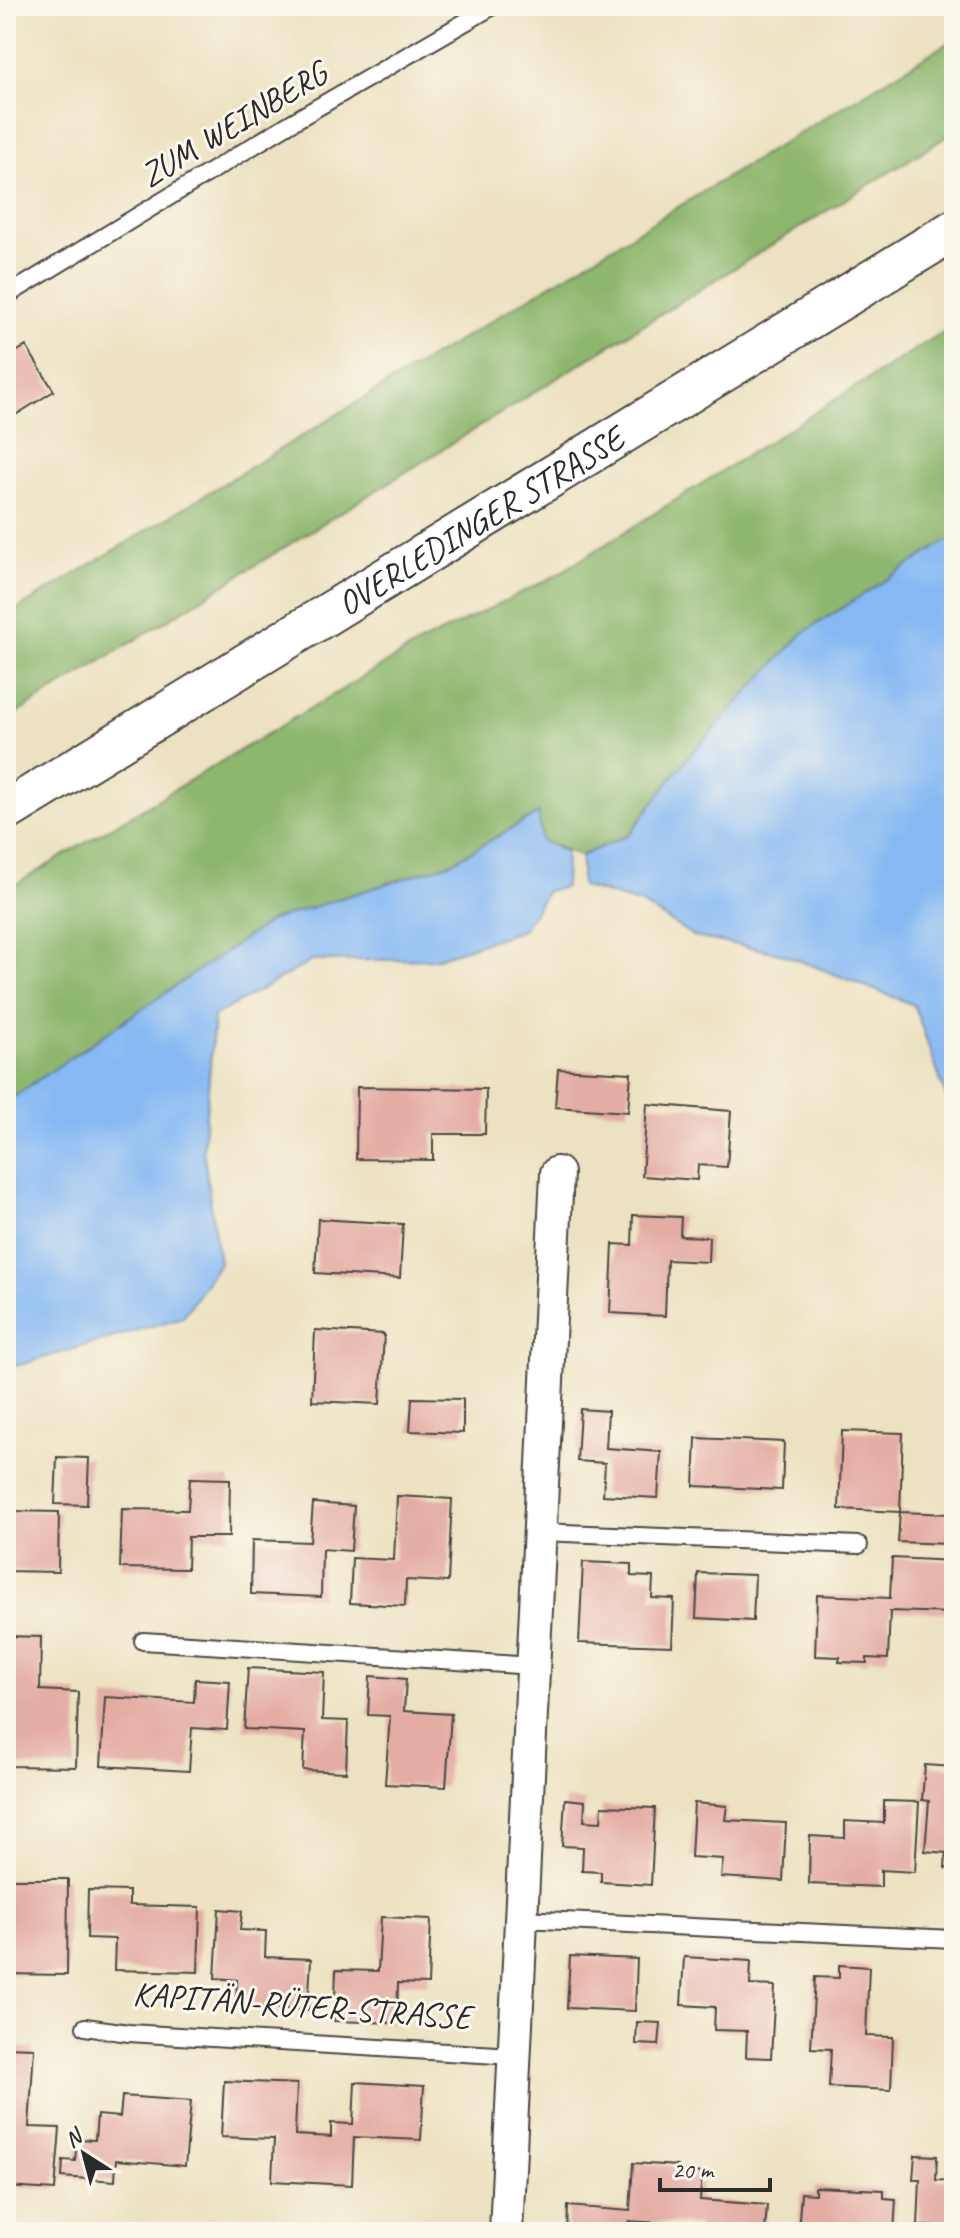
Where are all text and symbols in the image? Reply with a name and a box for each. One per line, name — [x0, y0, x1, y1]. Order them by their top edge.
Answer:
street label: ZUM WEINBERG — [132, 50, 337, 197]
street label: OVERLEDINGER STRASSE — [329, 414, 635, 625]
street label: KAPITÄN-RÜTER-STRASSE — [131, 1972, 477, 2039]
north arrow — [44, 2114, 124, 2194]
text: N — [59, 2121, 89, 2154]
scale bar — [660, 2142, 770, 2192]
text: 20 m — [672, 2155, 715, 2185]

